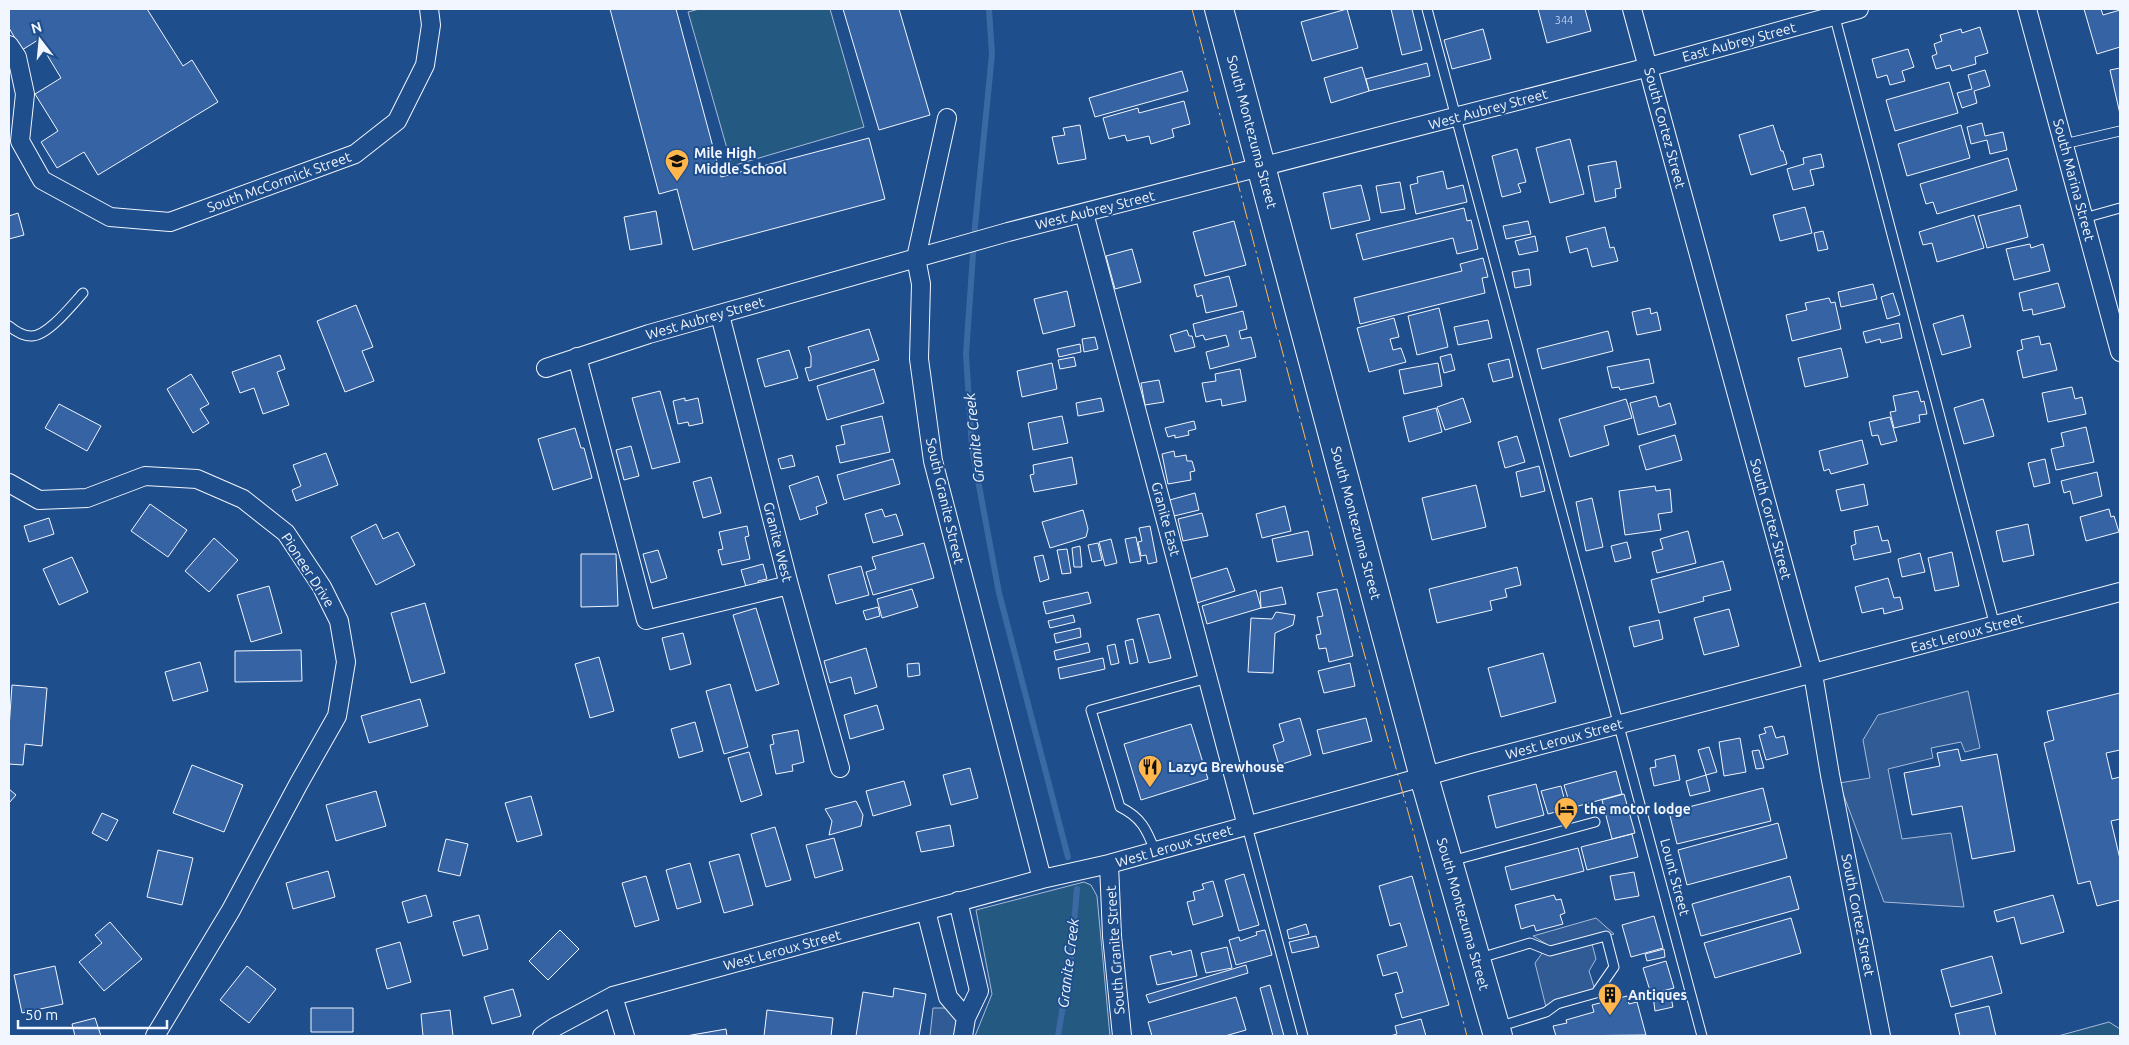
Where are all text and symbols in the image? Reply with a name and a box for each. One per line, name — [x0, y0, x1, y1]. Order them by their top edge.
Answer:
house number: 344 — [1555, 14, 1573, 26]
north arrow — [15, 15, 65, 65]
text: N — [29, 18, 44, 37]
street label: East Aubrey Street — [1680, 19, 1798, 65]
street label: South Montezuma Street — [1224, 54, 1280, 211]
street label: South Cortez Street — [1641, 66, 1689, 191]
street label: West Aubrey Street — [1427, 85, 1550, 133]
street label: South Marina Street — [2050, 117, 2098, 243]
place label: Mile High Middle School — [694, 145, 787, 177]
street label: South McCormick Street — [205, 148, 354, 216]
school or university icon: Mile High Middle School — [664, 148, 690, 182]
street label: West Aubrey Street — [1034, 187, 1157, 233]
street label: West Aubrey Street — [644, 293, 767, 343]
water label: Granite Creek — [961, 392, 987, 484]
street label: South Granite Street — [923, 436, 967, 566]
street label: South Montezuma Street — [1328, 445, 1384, 602]
street label: South Cortez Street — [1747, 457, 1795, 582]
street label: Granite East — [1148, 480, 1184, 558]
street label: Granite West — [760, 500, 796, 584]
street label: Pioneer Drive — [278, 530, 338, 610]
street label: East Leroux Street — [1909, 610, 2025, 656]
street label: West Leroux Street — [1504, 715, 1625, 762]
restaurant icon: LazyG Brewhouse — [1137, 754, 1163, 788]
place label: LazyG Brewhouse — [1168, 759, 1284, 775]
hotel icon: the motor lodge — [1553, 796, 1579, 830]
place label: the motor lodge — [1584, 801, 1691, 817]
street label: West Leroux Street — [1114, 822, 1235, 870]
street label: South Montezuma Street — [1434, 836, 1493, 993]
street label: Lount Street — [1657, 837, 1693, 918]
street label: South Cortez Street — [1838, 852, 1878, 978]
street label: South Granite Street — [1102, 885, 1127, 1015]
water label: Granite Creek — [1054, 917, 1082, 1009]
street label: West Leroux Street — [722, 926, 843, 973]
building icon: Antiques — [1597, 982, 1623, 1016]
place label: Antiques — [1628, 987, 1688, 1003]
scale bar — [18, 998, 166, 1030]
text: 50 m — [25, 1006, 58, 1023]

